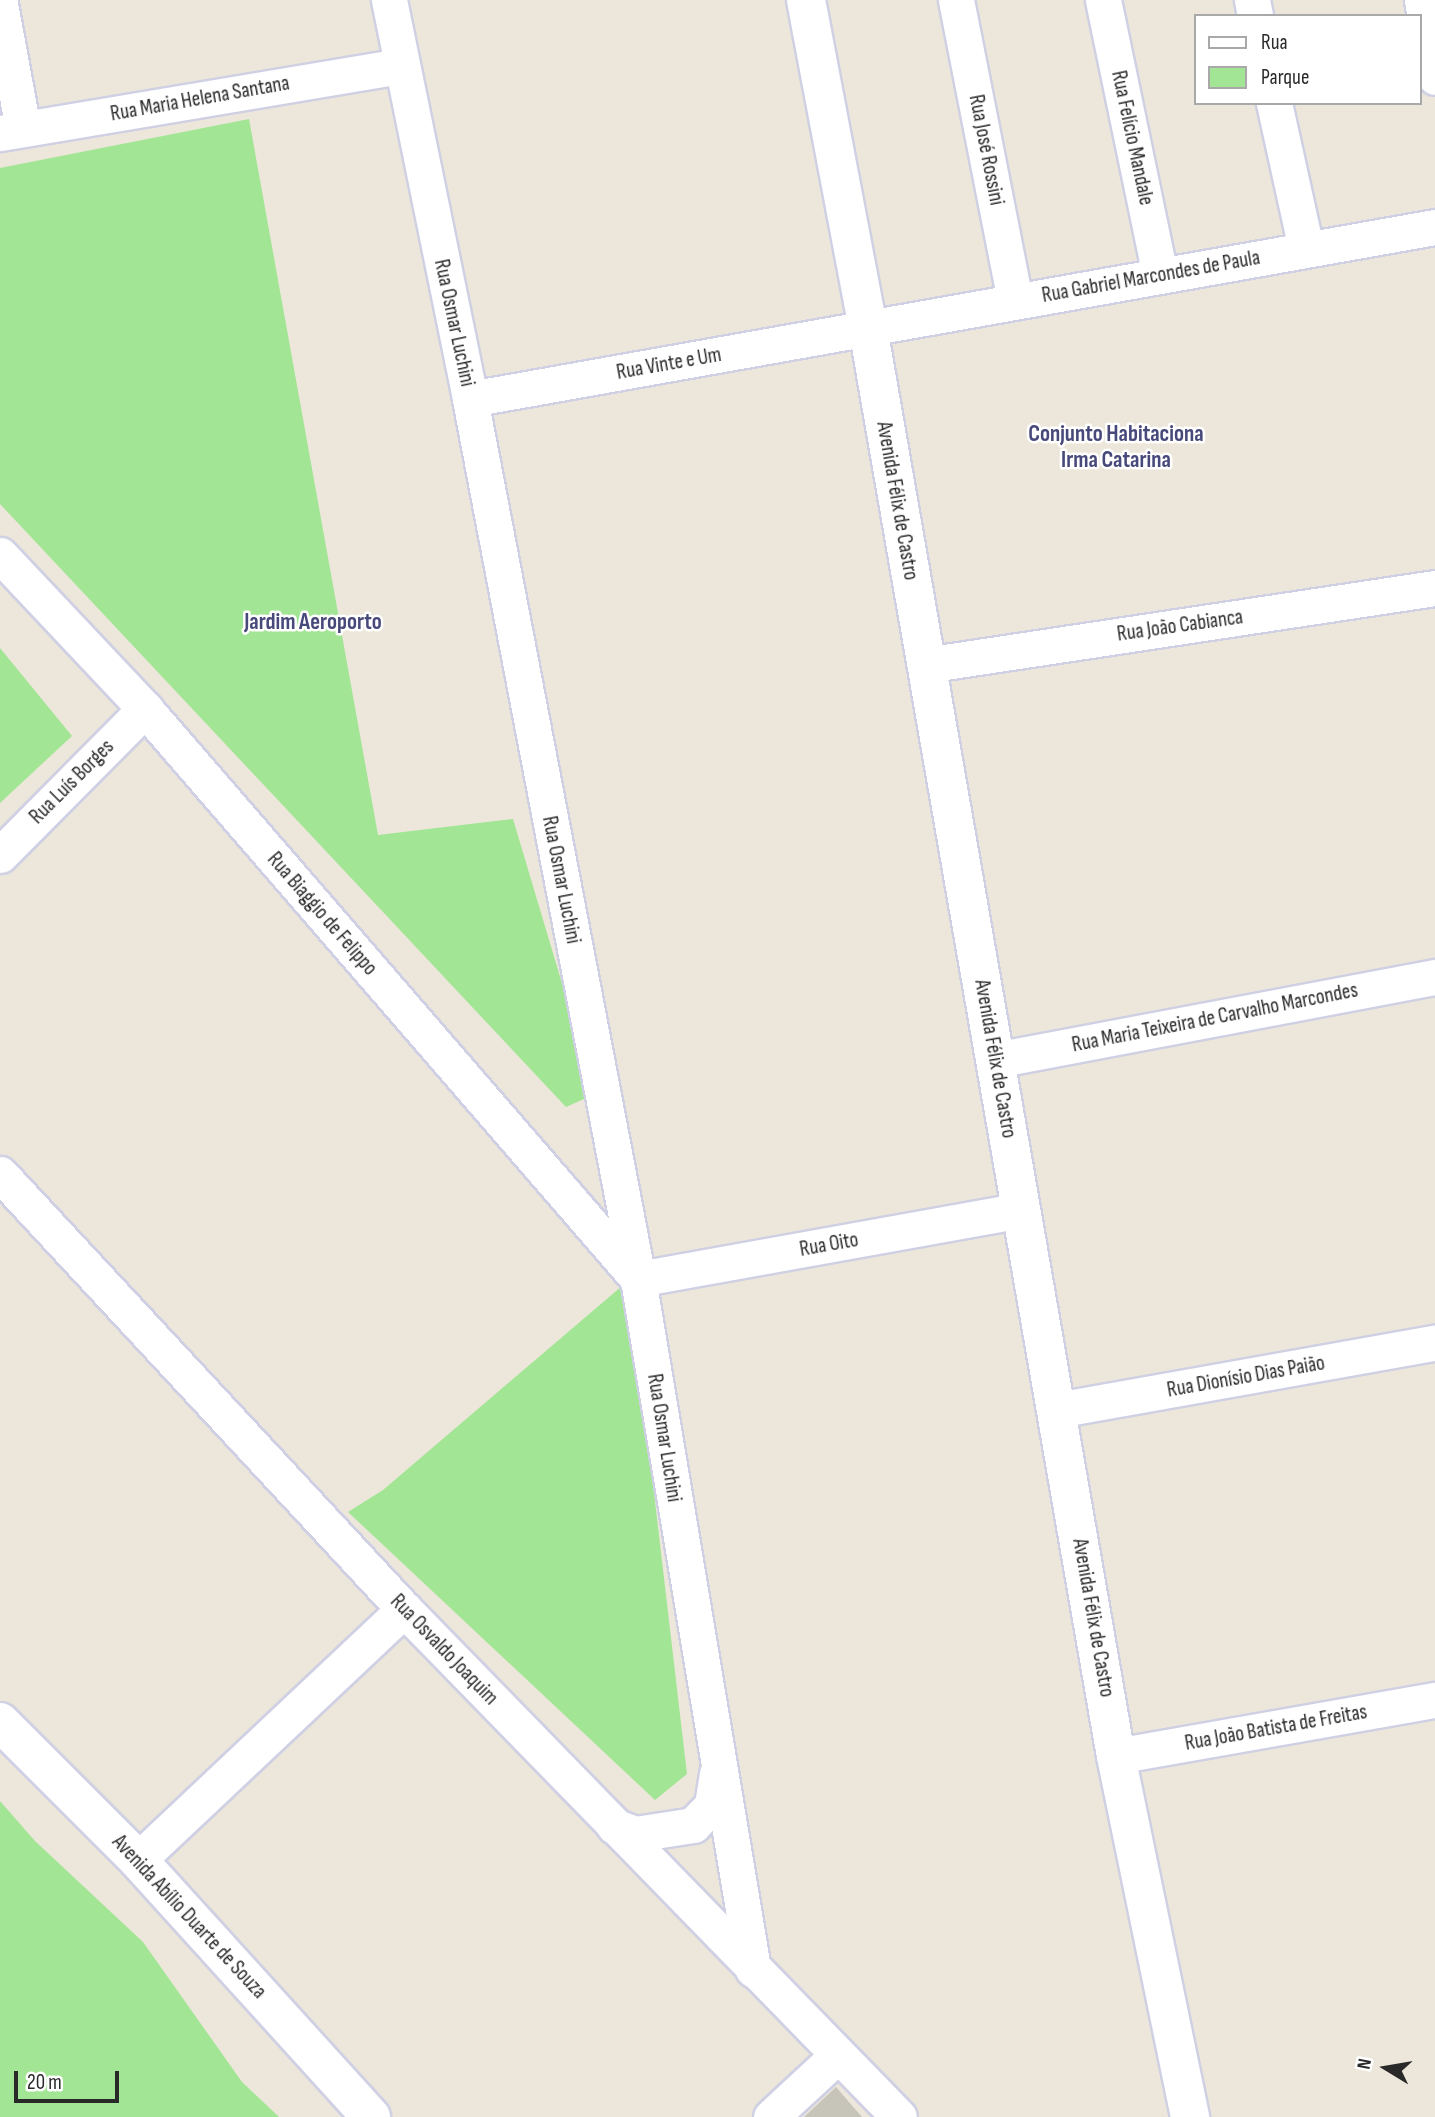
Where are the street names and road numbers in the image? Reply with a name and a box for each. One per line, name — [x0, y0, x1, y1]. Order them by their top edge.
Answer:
street label: Rua Felício Mandale — [1105, 68, 1159, 208]
street label: Rua Maria Helena Santana — [109, 71, 291, 127]
street label: Rua José Rossini — [963, 93, 1009, 207]
street label: Rua Gabriel Marcondes de Paula — [1040, 245, 1262, 309]
street label: Rua Osmar Luchini — [428, 257, 480, 389]
street label: Rua Vinte e Um — [615, 342, 723, 386]
street label: Avenida Félix de Castro — [871, 420, 923, 582]
street label: Rua João Cabianca — [1115, 605, 1245, 647]
street label: Rua Luís Borges — [25, 735, 119, 829]
street label: Rua Osmar Luchini — [536, 814, 586, 946]
street label: Rua Biaggio de Felippo — [262, 847, 382, 981]
street label: Avenida Félix de Castro — [969, 978, 1021, 1140]
street label: Rua Maria Teixeira de Carvalho Marcondes — [1070, 978, 1360, 1058]
street label: Rua Oito — [798, 1227, 860, 1263]
street label: Rua Dionísio Dias Paião — [1165, 1351, 1327, 1403]
street label: Rua Osmar Luchini — [641, 1372, 687, 1504]
street label: Avenida Félix de Castro — [1067, 1537, 1119, 1699]
street label: Rua Osvaldo Joaquim — [385, 1589, 503, 1711]
street label: Rua João Batista de Freitas — [1183, 1700, 1369, 1756]
street label: Avenida Abílio Duarte de Souza — [107, 1830, 271, 2004]

